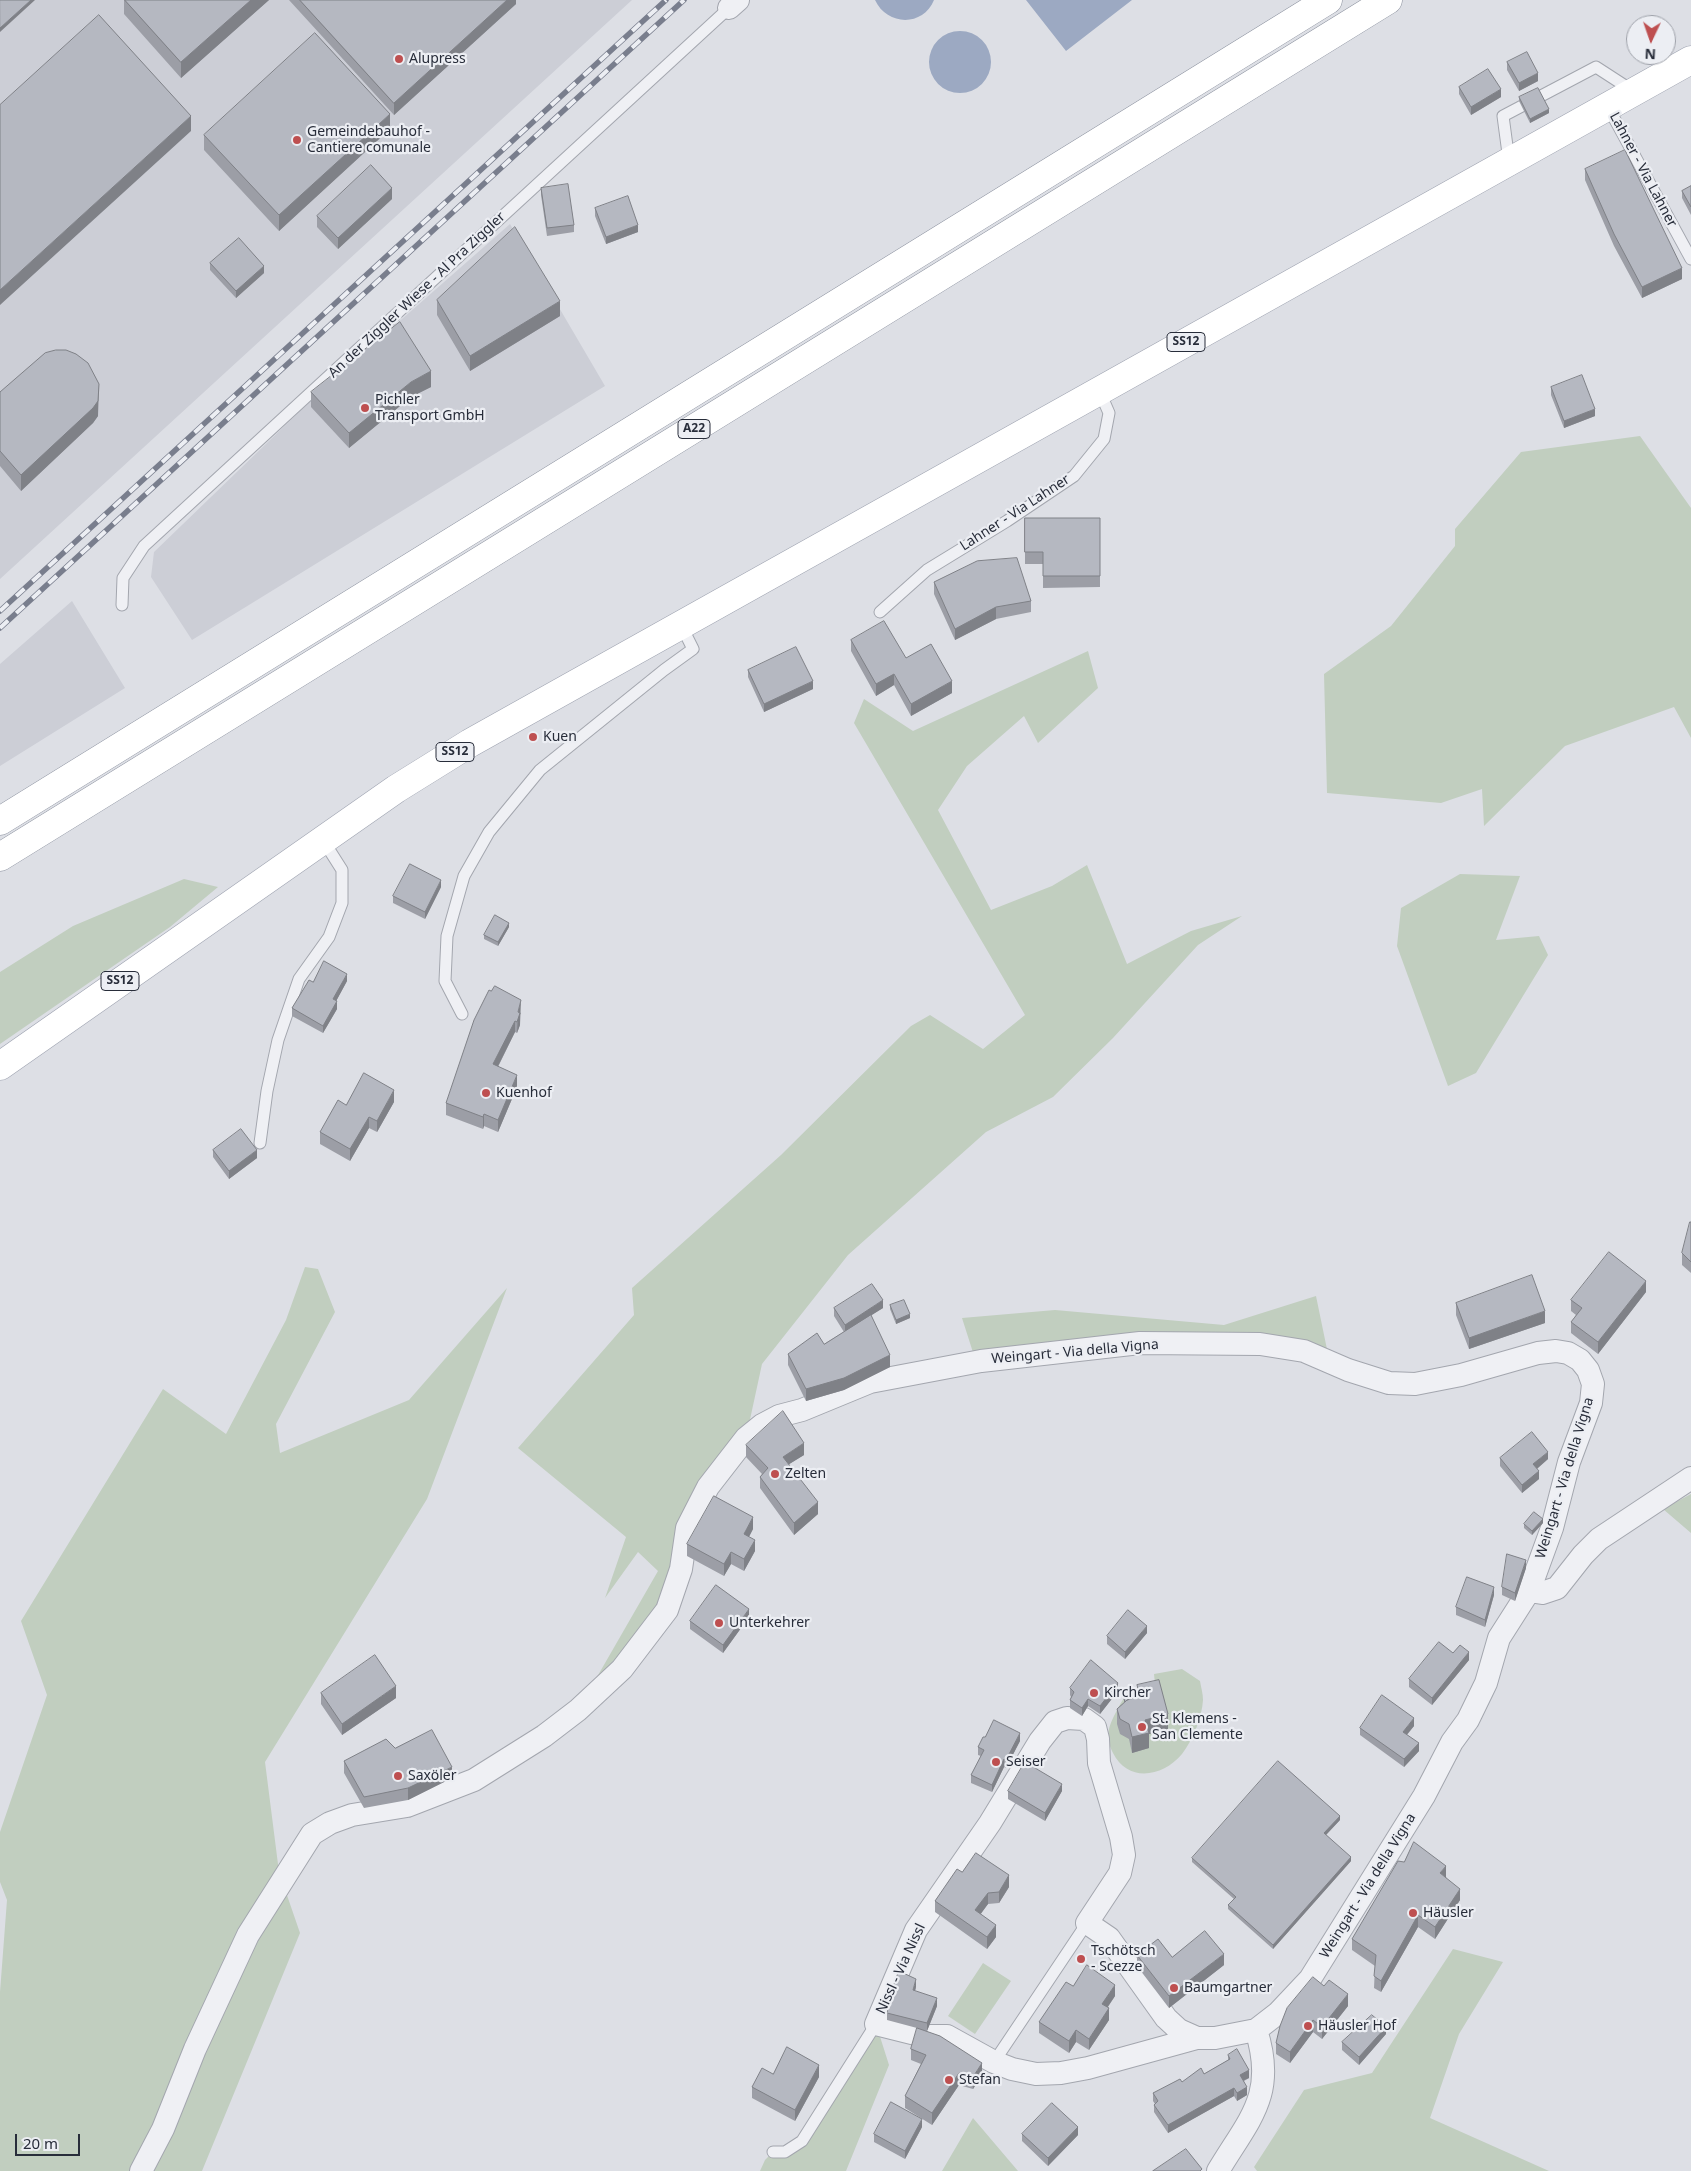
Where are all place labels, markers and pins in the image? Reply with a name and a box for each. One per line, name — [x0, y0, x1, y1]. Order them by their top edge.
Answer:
place label: Alupress — [409, 51, 466, 67]
marker: Alupress — [393, 53, 405, 65]
place label: Gemeindebauhof - Cantiere comunale — [307, 124, 431, 156]
marker: Gemeindebauhof - Cantiere comunale — [291, 134, 303, 146]
place label: Pichler Transport GmbH — [375, 392, 485, 424]
marker: Pichler Transport GmbH — [359, 402, 371, 414]
place label: Kuen — [543, 729, 577, 745]
marker: Kuen — [527, 731, 539, 743]
place label: Kuenhof — [496, 1085, 552, 1101]
marker: Kuenhof — [480, 1087, 492, 1099]
place label: Zelten — [785, 1466, 826, 1482]
marker: Zelten — [769, 1468, 781, 1480]
place label: Unterkehrer — [729, 1615, 810, 1631]
marker: Unterkehrer — [713, 1617, 725, 1629]
place label: Kircher — [1104, 1685, 1151, 1701]
marker: Kircher — [1088, 1687, 1100, 1699]
place label: St. Klemens - San Clemente — [1152, 1711, 1243, 1744]
marker: St. Klemens - San Clemente — [1136, 1721, 1148, 1733]
place label: Seiser — [1006, 1754, 1046, 1770]
marker: Seiser — [990, 1756, 1002, 1768]
place label: Saxöler — [408, 1768, 456, 1784]
marker: Saxöler — [392, 1770, 404, 1782]
place label: Häusler — [1423, 1905, 1474, 1921]
marker: Häusler — [1407, 1907, 1419, 1919]
place label: Tschötsch - Scezze — [1091, 1943, 1156, 1975]
marker: Tschötsch - Scezze — [1075, 1953, 1087, 1965]
place label: Baumgartner — [1184, 1980, 1272, 1996]
marker: Baumgartner — [1168, 1982, 1180, 1994]
place label: Häusler Hof — [1318, 2018, 1396, 2034]
marker: Häusler Hof — [1302, 2020, 1314, 2032]
place label: Stefan — [959, 2072, 1001, 2088]
marker: Stefan — [943, 2074, 955, 2086]

